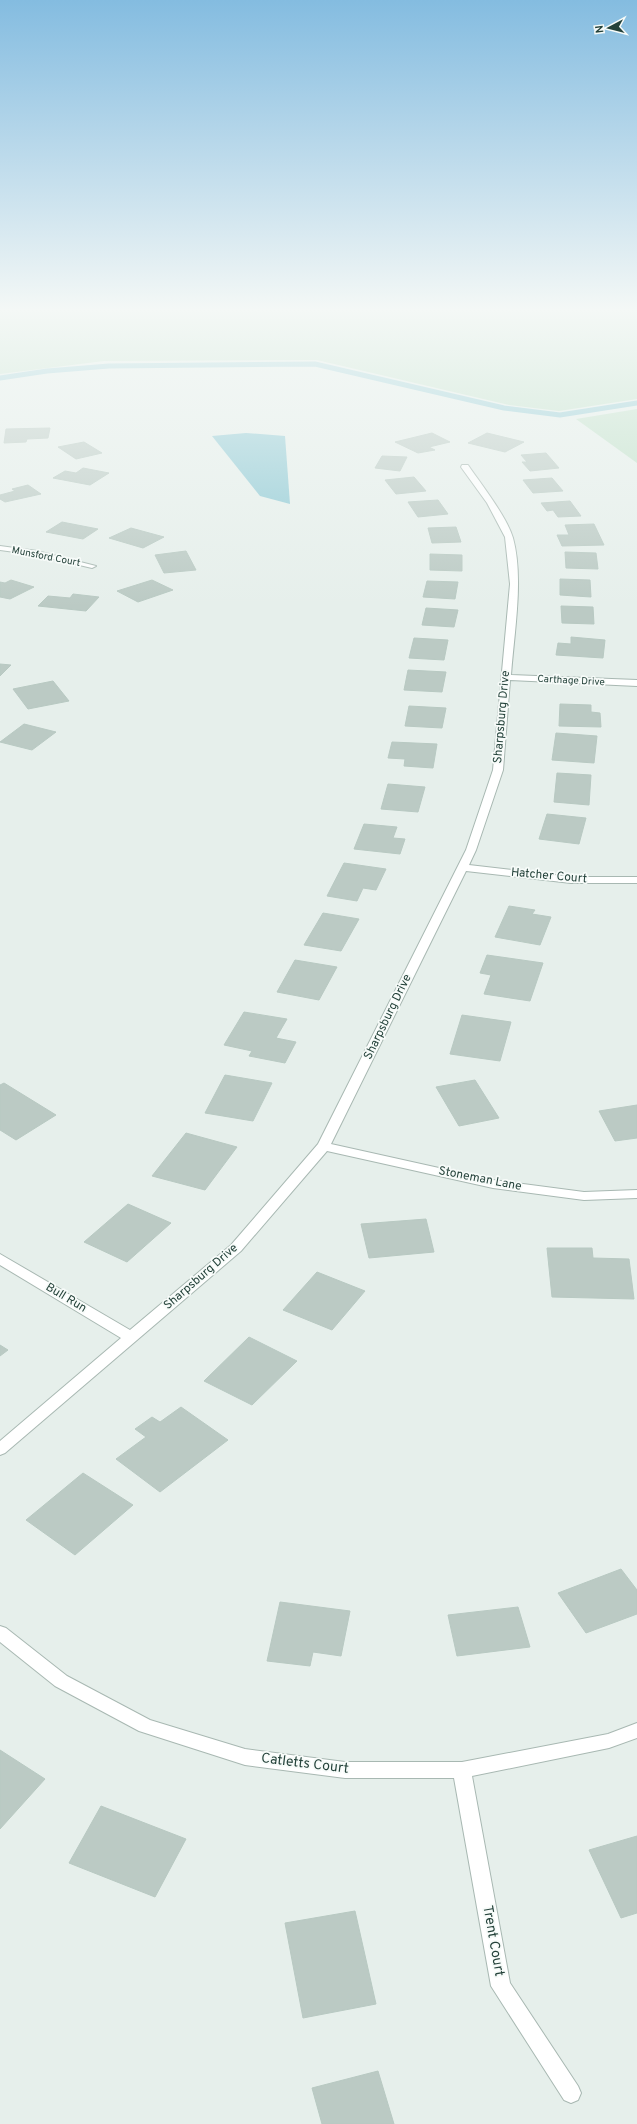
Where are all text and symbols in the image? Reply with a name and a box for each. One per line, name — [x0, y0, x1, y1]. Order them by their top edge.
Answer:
north arrow — [589, 8, 629, 48]
text: N — [593, 24, 607, 34]
street label: Munsford Court — [10, 544, 82, 570]
street label: Sharpsburg Drive — [490, 670, 514, 764]
street label: Carthage Drive — [537, 673, 605, 689]
street label: Hatcher Court — [510, 865, 588, 887]
street label: Sharpsburg Drive — [360, 972, 416, 1062]
street label: Stoneman Lane — [437, 1163, 523, 1195]
street label: Sharpsburg Drive — [161, 1240, 241, 1314]
street label: Bull Run — [43, 1280, 89, 1316]
street label: Catletts Court — [260, 1750, 350, 1778]
street label: Trent Court — [478, 1904, 508, 1978]

